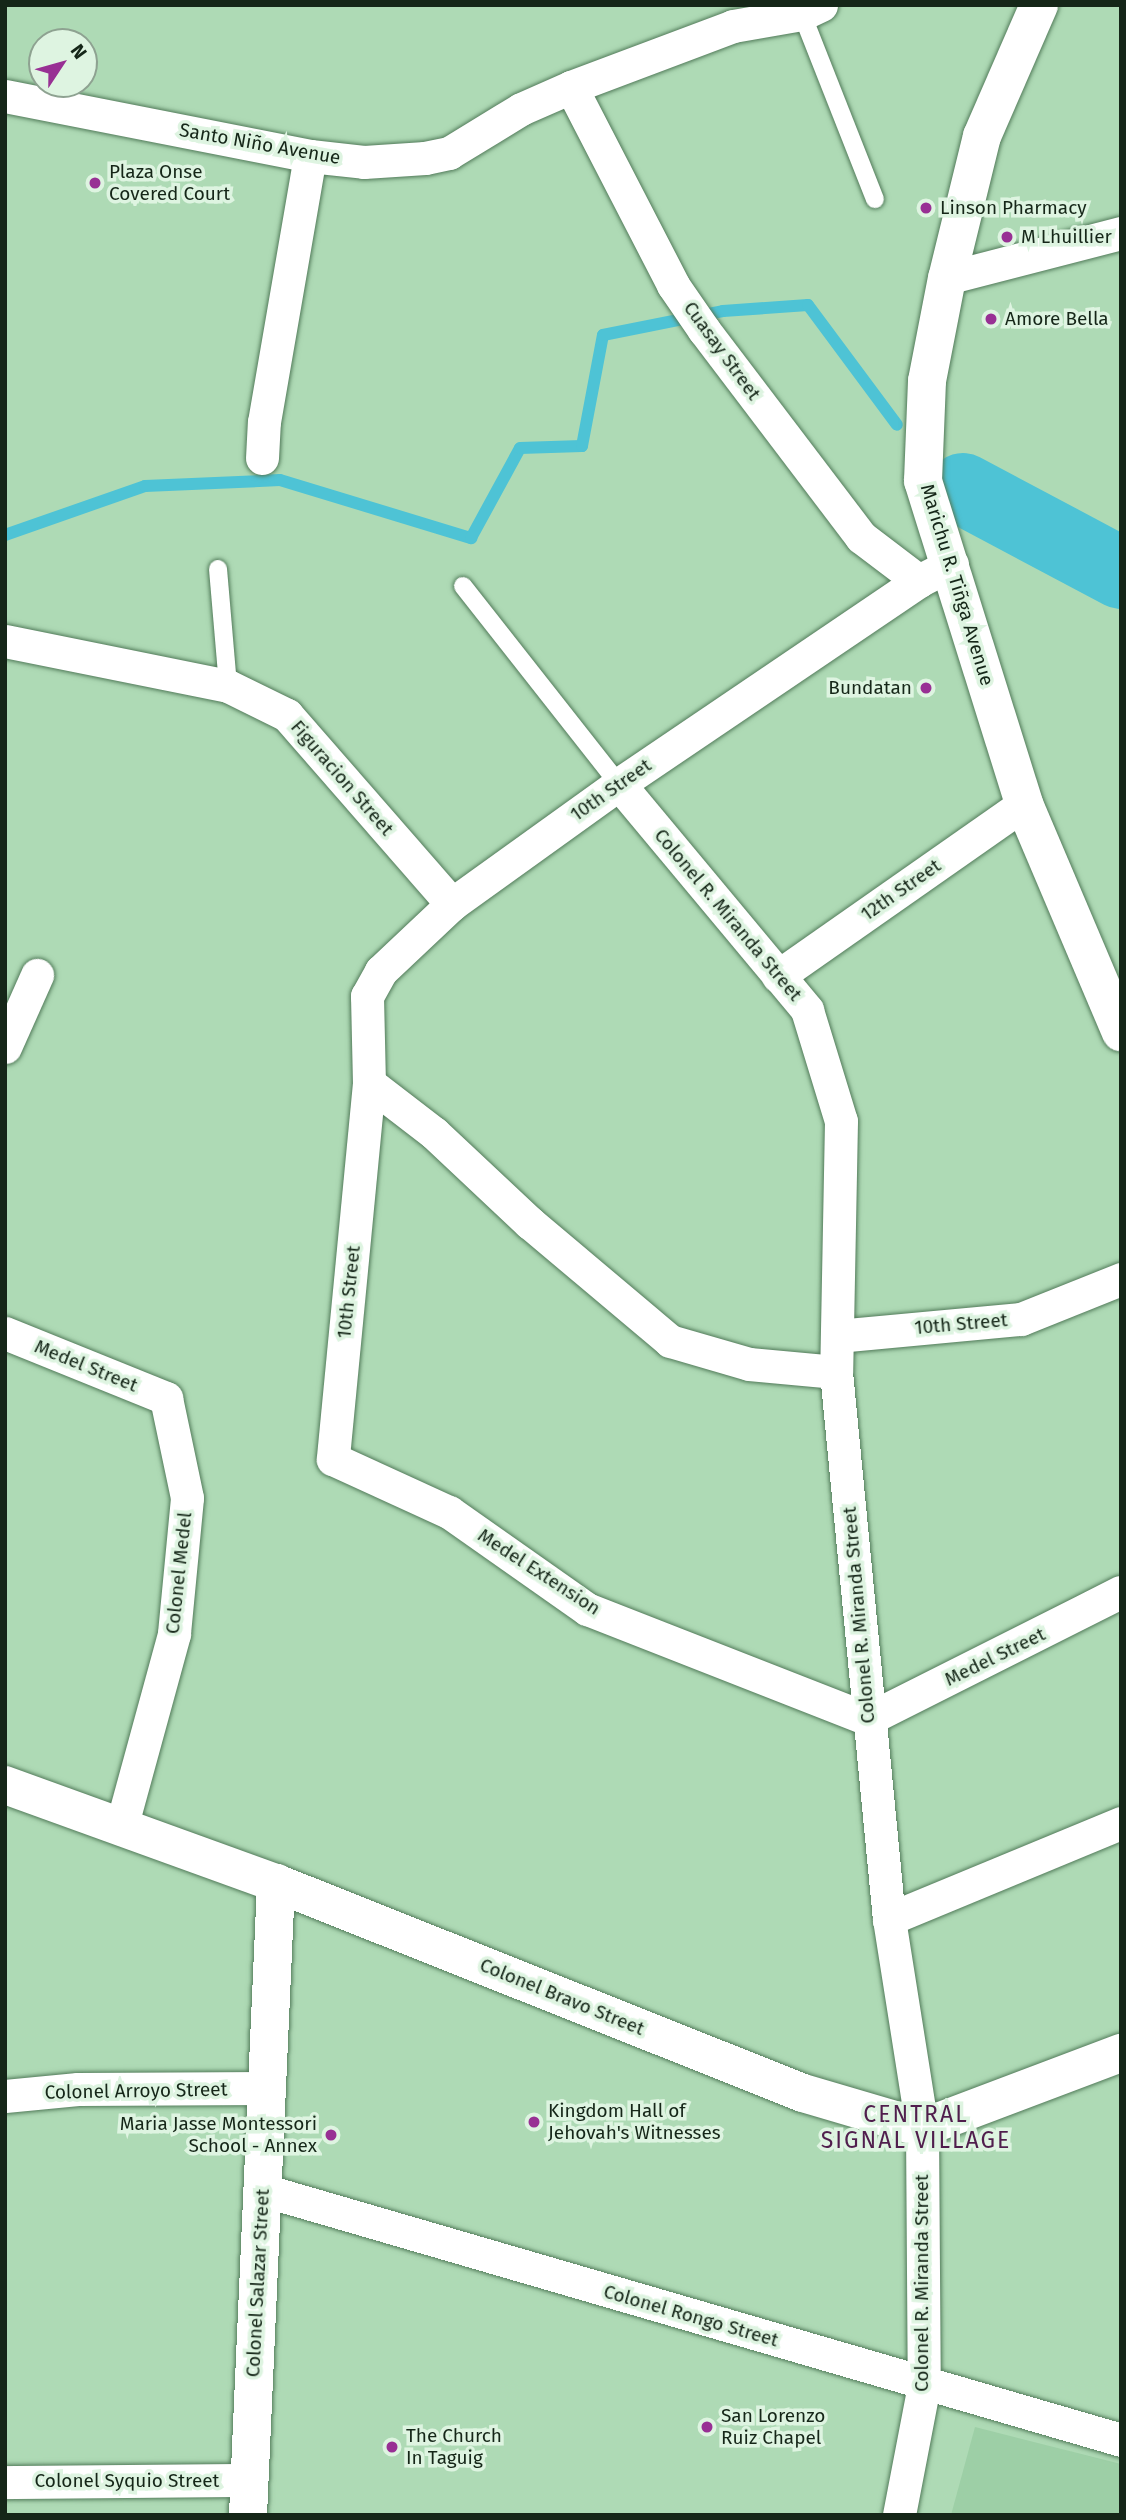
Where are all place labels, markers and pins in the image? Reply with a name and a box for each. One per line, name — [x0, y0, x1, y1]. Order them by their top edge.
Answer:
place label: Plaza Onse Covered Court — [109, 161, 230, 205]
marker: Plaza Onse Covered Court — [87, 175, 103, 191]
place label: Linson Pharmacy — [940, 197, 1087, 219]
marker: Linson Pharmacy — [918, 200, 934, 216]
place label: M Lhuillier — [1021, 226, 1112, 248]
marker: M Lhuillier — [999, 229, 1015, 245]
place label: Amore Bella — [1005, 308, 1109, 330]
marker: Amore Bella — [983, 311, 999, 327]
place label: Bundatan — [828, 677, 912, 699]
marker: Bundatan — [918, 680, 934, 696]
place label: Kingdom Hall of Jehovah's Witnesses — [548, 2100, 721, 2144]
place label: Maria Jasse Montessori School - Annex — [120, 2113, 317, 2157]
marker: Kingdom Hall of Jehovah's Witnesses — [526, 2114, 542, 2130]
marker: Maria Jasse Montessori School - Annex — [323, 2127, 339, 2143]
place label: San Lorenzo Ruiz Chapel — [721, 2405, 825, 2449]
marker: San Lorenzo Ruiz Chapel — [699, 2419, 715, 2435]
place label: The Church In Taguig — [406, 2425, 502, 2469]
marker: The Church In Taguig — [384, 2439, 400, 2455]

